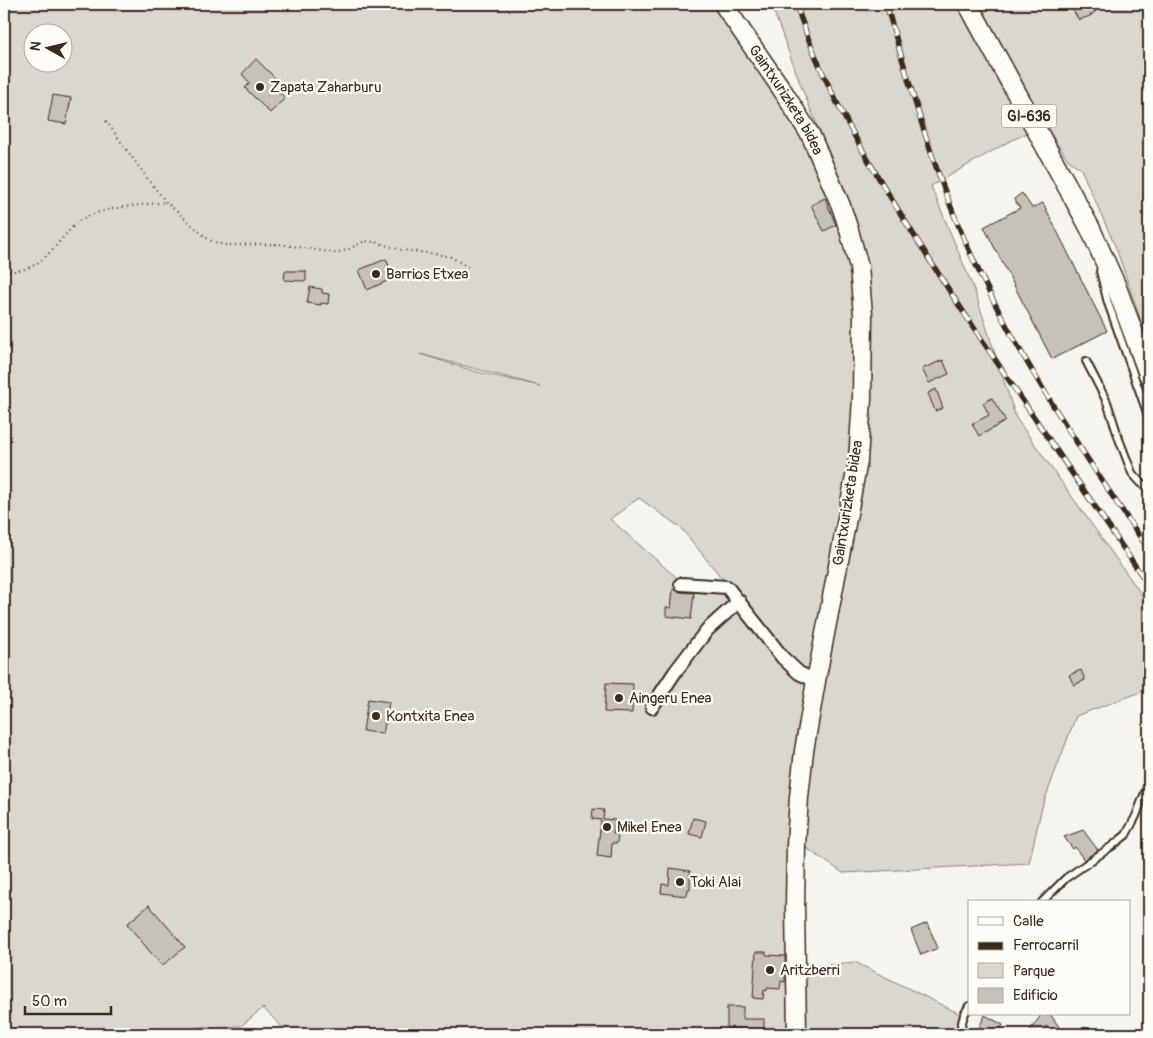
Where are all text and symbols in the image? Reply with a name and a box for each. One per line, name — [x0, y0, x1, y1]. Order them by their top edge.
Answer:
north arrow — [22, 22, 72, 72]
text: N — [27, 40, 45, 52]
street label: Gaintxurizketa bidea — [745, 41, 827, 158]
place label: Zapata Zaharburu — [270, 78, 381, 97]
marker: Zapata Zaharburu — [254, 81, 266, 93]
road number: GI-636 — [1002, 104, 1056, 128]
place label: Barrios Etxea — [386, 265, 469, 284]
marker: Barrios Etxea — [370, 268, 382, 280]
street label: Gaintxurizketa bidea — [829, 439, 867, 567]
place label: Aingeru Enea — [629, 689, 712, 708]
marker: Aingeru Enea — [613, 692, 625, 704]
place label: Kontxita Enea — [386, 707, 474, 726]
marker: Kontxita Enea — [370, 710, 382, 722]
place label: Mikel Enea — [617, 818, 682, 837]
marker: Mikel Enea — [601, 821, 613, 833]
place label: Toki Alai — [690, 873, 741, 892]
marker: Toki Alai — [674, 876, 686, 888]
legend — [968, 900, 1130, 1016]
text: Calle — [1013, 912, 1044, 931]
text: Ferrocarril — [1013, 936, 1079, 955]
place label: Aritzberri — [780, 961, 840, 980]
text: Parque — [1013, 962, 1056, 981]
marker: Aritzberri — [764, 964, 776, 976]
scale bar — [25, 983, 111, 1015]
text: Edificio — [1013, 986, 1058, 1005]
text: 50 m — [32, 992, 67, 1011]

